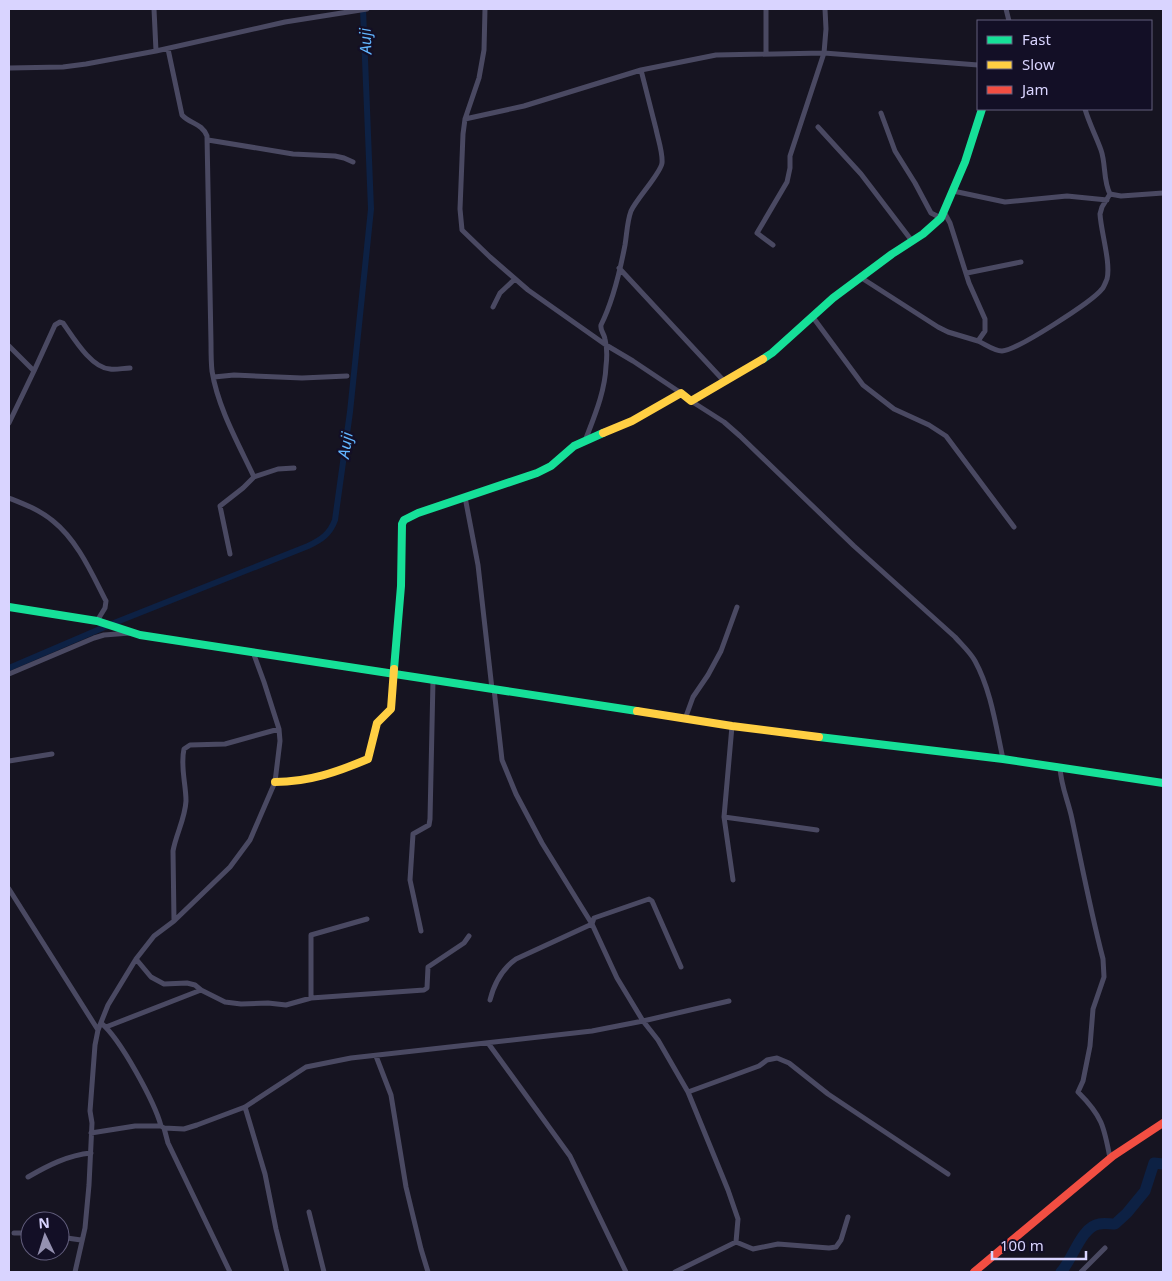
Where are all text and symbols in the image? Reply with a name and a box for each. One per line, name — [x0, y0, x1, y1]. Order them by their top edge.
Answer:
legend — [977, 20, 1152, 110]
water label: Auji — [354, 26, 376, 56]
text: Fast — [1022, 29, 1051, 49]
text: Slow — [1022, 54, 1055, 74]
text: Jam — [1020, 79, 1049, 99]
water label: Auji — [332, 429, 358, 461]
north arrow — [20, 1211, 70, 1261]
text: N — [38, 1213, 50, 1232]
scale bar — [992, 1228, 1086, 1260]
text: 100 m — [1000, 1235, 1044, 1255]

